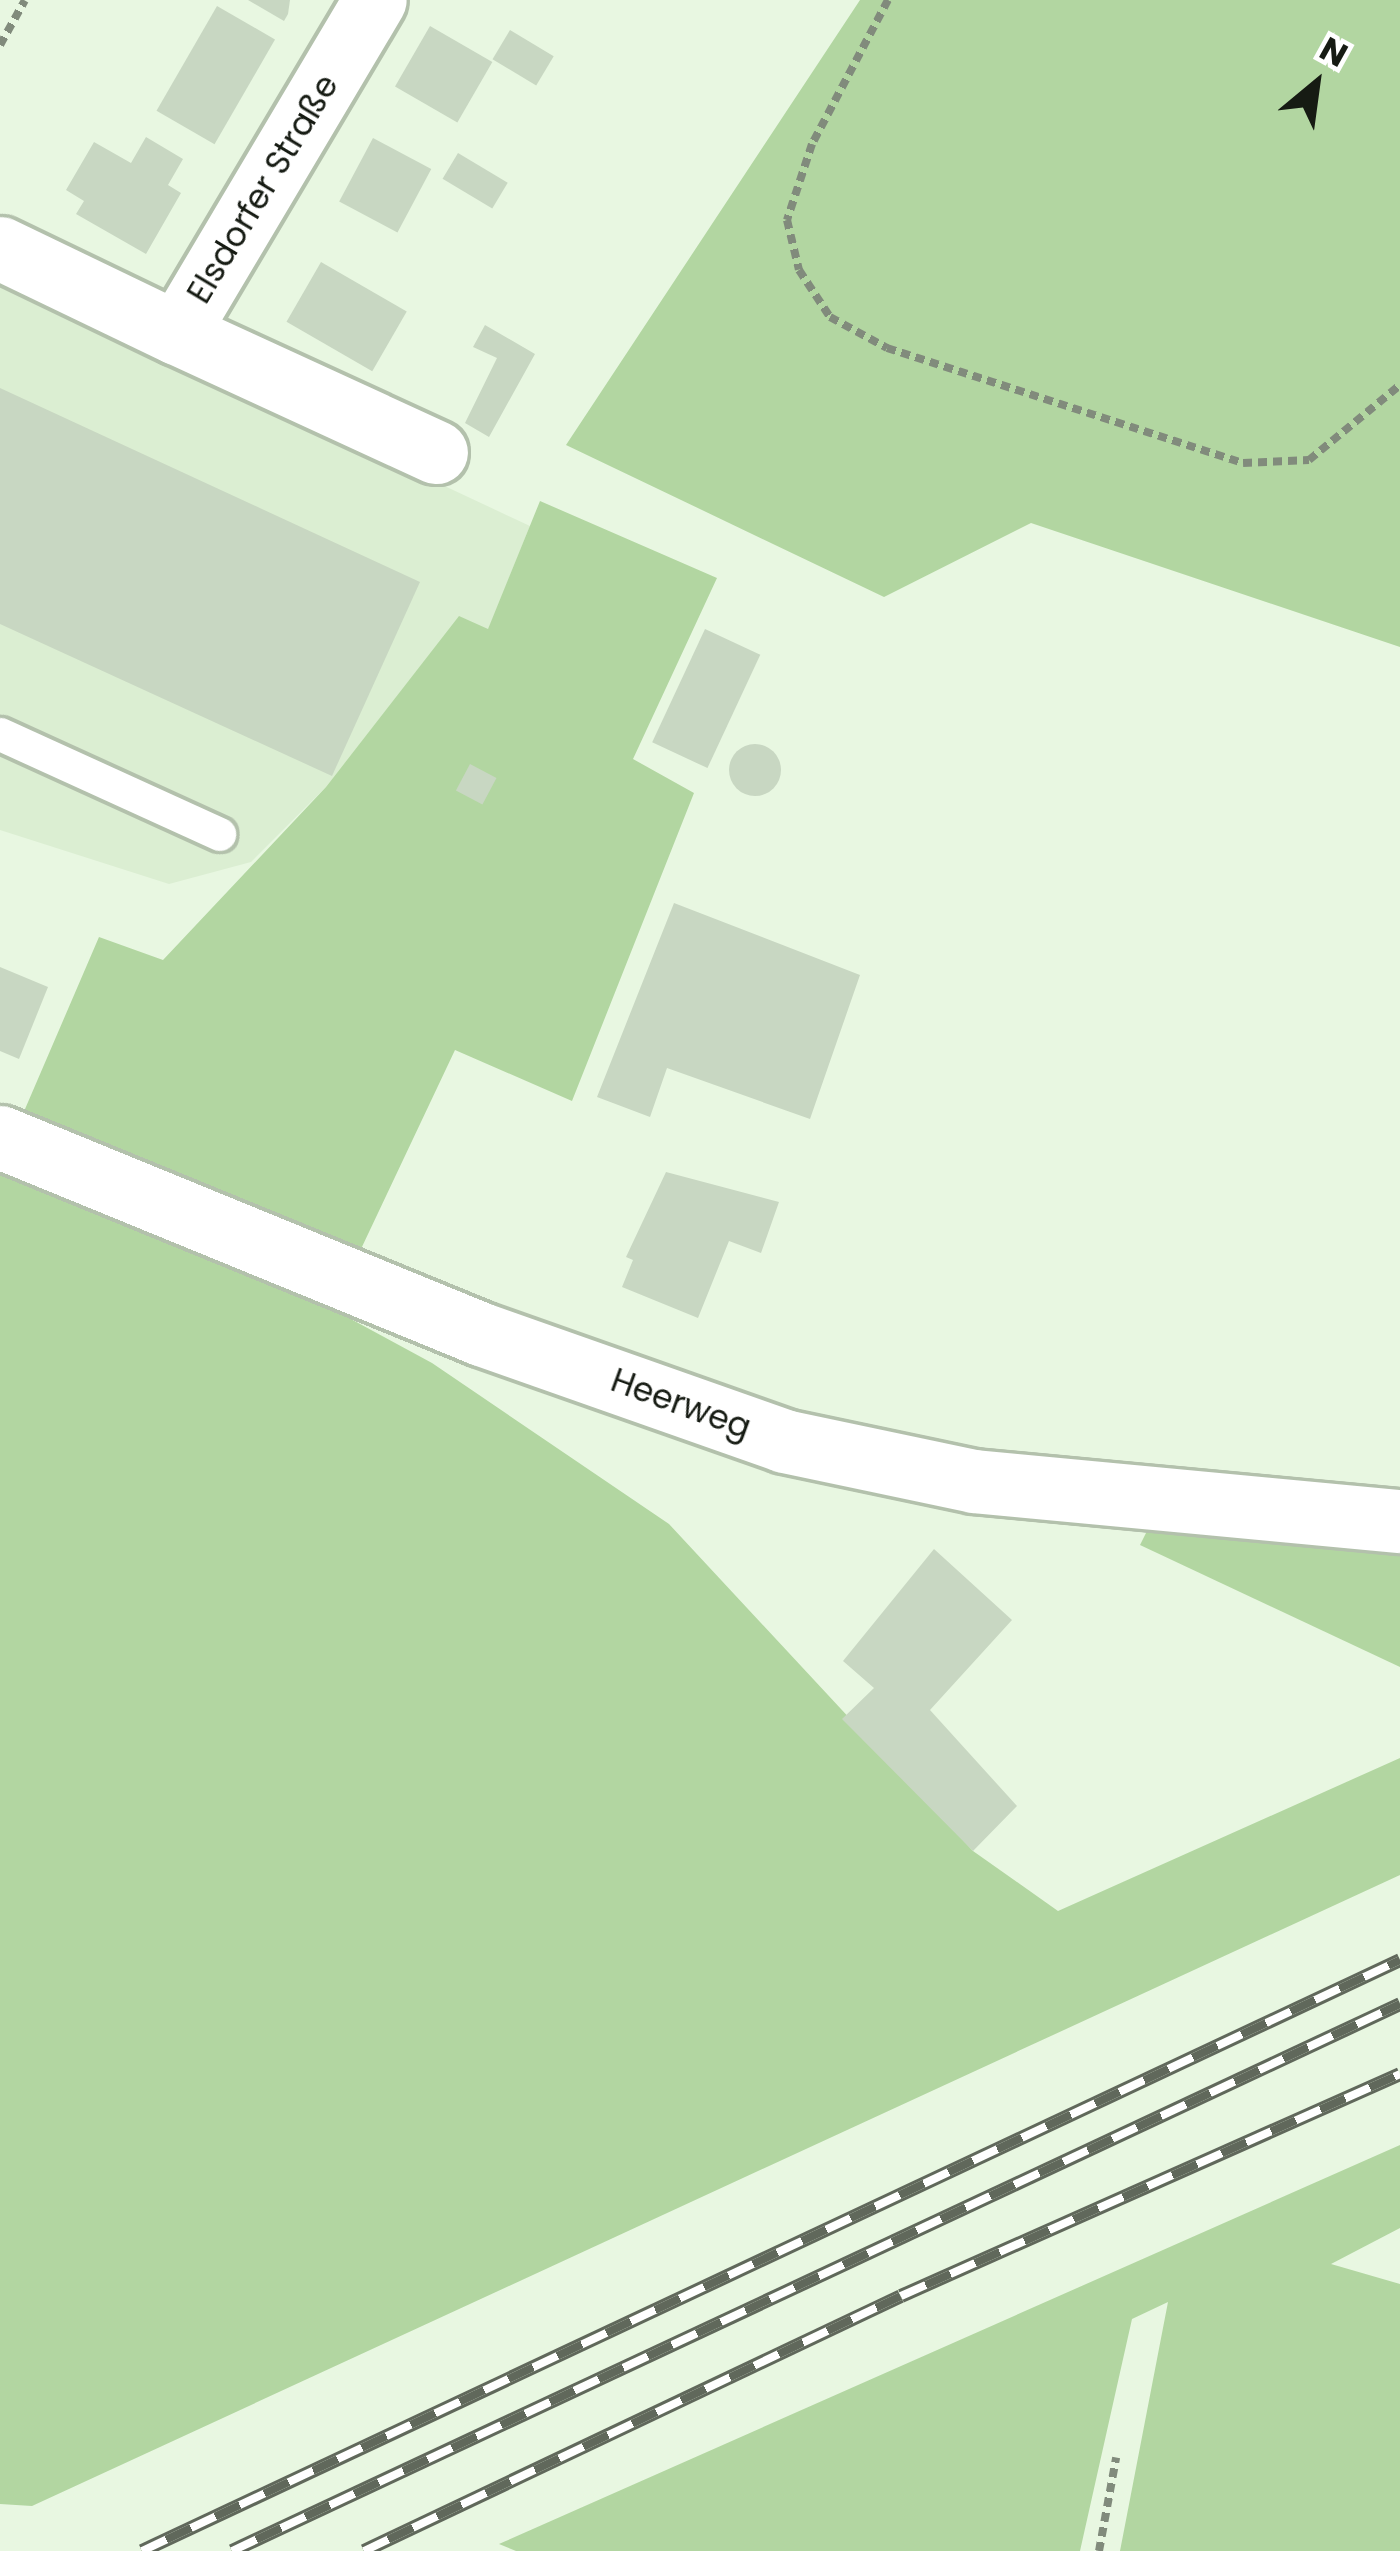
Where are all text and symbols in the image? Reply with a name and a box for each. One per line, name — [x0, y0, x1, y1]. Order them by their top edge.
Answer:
north arrow — [1256, 24, 1376, 144]
text: N — [1311, 26, 1356, 79]
street label: Elsdorfer Straße — [179, 68, 347, 310]
street label: Heerweg — [606, 1360, 756, 1448]

